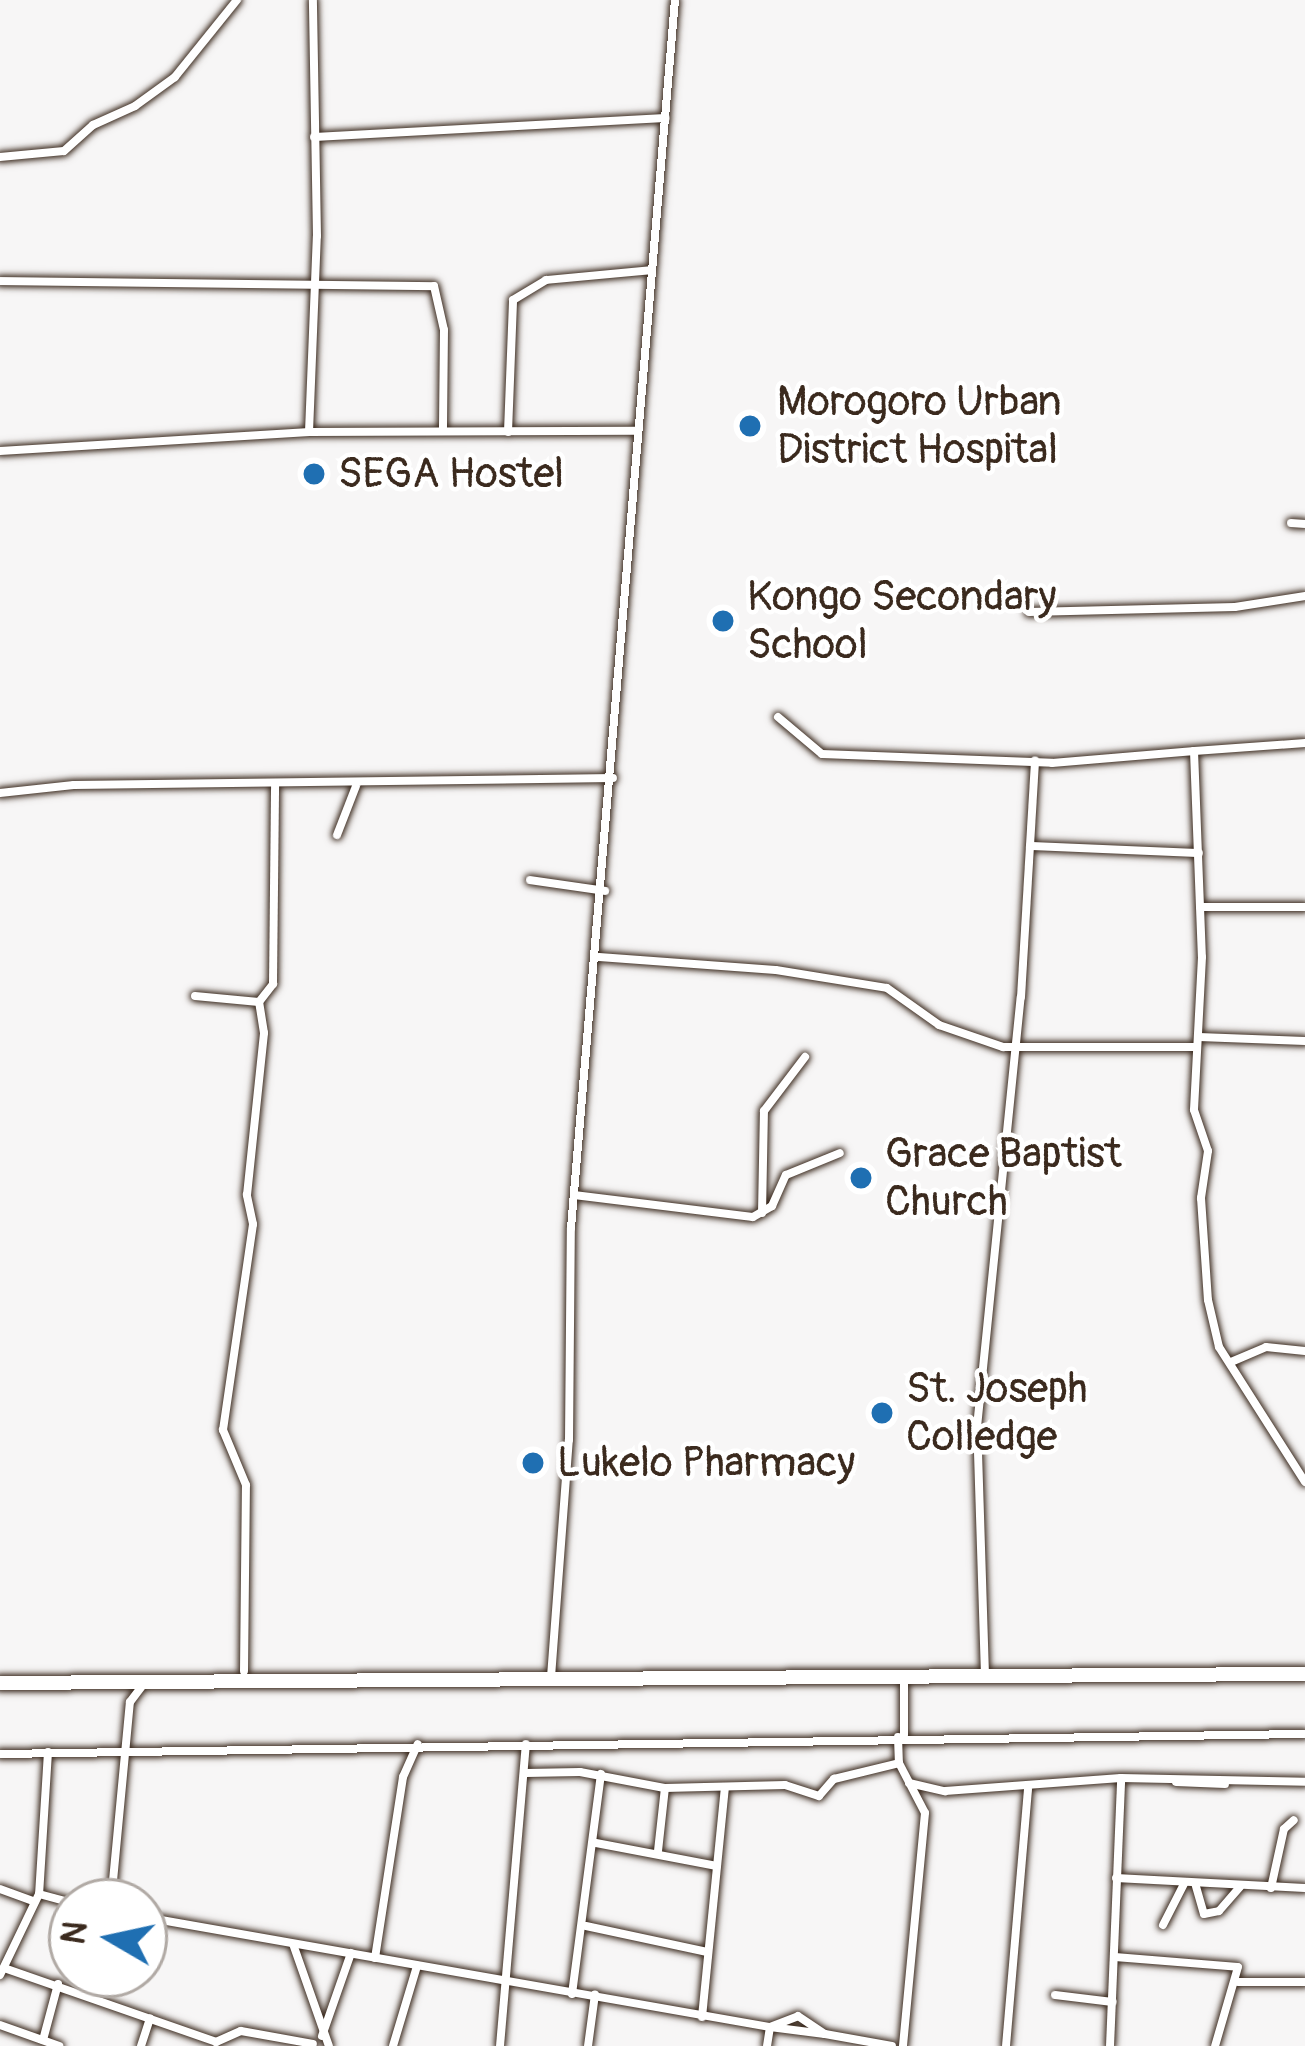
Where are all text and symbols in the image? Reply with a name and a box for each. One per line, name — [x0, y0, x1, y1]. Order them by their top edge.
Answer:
place label: Morogoro Urban District Hospital — [777, 377, 1061, 476]
marker: Morogoro Urban District Hospital — [734, 410, 766, 442]
place label: SEGA Hostel — [338, 449, 564, 499]
marker: SEGA Hostel — [301, 461, 327, 487]
place label: Kongo Secondary School — [747, 572, 1056, 670]
marker: Kongo Secondary School — [710, 608, 736, 634]
place label: Grace Baptist Church — [885, 1129, 1122, 1228]
marker: Grace Baptist Church — [848, 1165, 874, 1191]
place label: St. Joseph Colledge — [906, 1364, 1087, 1462]
marker: St. Joseph Colledge — [869, 1400, 895, 1426]
place label: Lukelo Pharmacy — [557, 1438, 855, 1488]
marker: Lukelo Pharmacy — [520, 1450, 546, 1476]
north arrow — [48, 1878, 168, 1998]
text: N — [53, 1919, 97, 1947]

